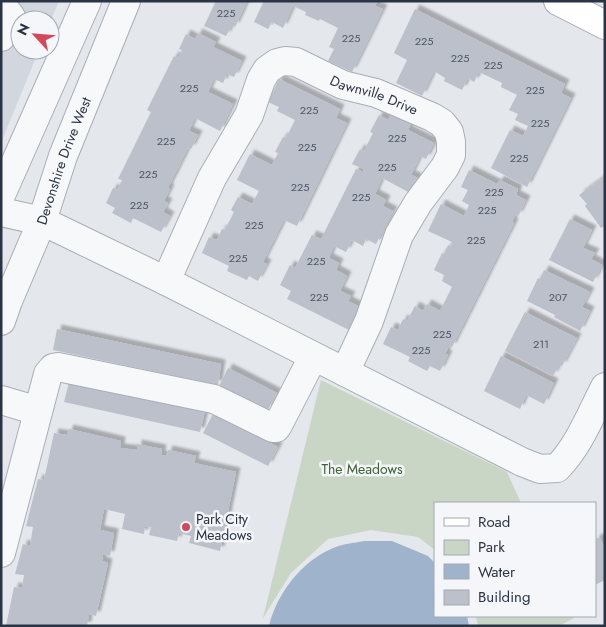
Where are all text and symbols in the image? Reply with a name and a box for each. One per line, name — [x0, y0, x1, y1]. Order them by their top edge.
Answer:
house number: 225 — [217, 5, 235, 21]
north arrow — [10, 10, 60, 60]
text: N — [12, 20, 35, 39]
house number: 225 — [342, 30, 360, 46]
house number: 225 — [415, 33, 433, 49]
house number: 225 — [451, 50, 469, 66]
house number: 225 — [484, 57, 502, 73]
street label: Dawnville Drive — [327, 70, 421, 120]
house number: 225 — [180, 80, 198, 96]
house number: 225 — [526, 82, 544, 98]
street label: Devonshire Drive West — [31, 93, 96, 227]
house number: 225 — [300, 102, 318, 118]
house number: 225 — [531, 115, 549, 131]
house number: 225 — [388, 130, 406, 146]
house number: 225 — [157, 133, 175, 149]
house number: 225 — [298, 139, 316, 155]
house number: 225 — [510, 150, 528, 166]
house number: 225 — [378, 159, 396, 175]
house number: 225 — [139, 166, 157, 182]
house number: 225 — [291, 179, 309, 195]
house number: 225 — [485, 184, 503, 200]
house number: 225 — [352, 189, 370, 205]
house number: 225 — [130, 197, 148, 213]
house number: 225 — [478, 202, 496, 218]
house number: 225 — [245, 217, 263, 233]
house number: 225 — [467, 232, 485, 248]
house number: 225 — [229, 250, 247, 266]
house number: 225 — [307, 253, 325, 269]
house number: 225 — [310, 289, 328, 305]
house number: 207 — [549, 289, 568, 305]
house number: 225 — [433, 326, 451, 342]
house number: 211 — [533, 336, 549, 352]
house number: 225 — [412, 342, 430, 358]
park label: The Meadows — [321, 459, 403, 479]
legend — [434, 502, 596, 617]
place label: Park City Meadows — [196, 509, 252, 545]
text: Road — [478, 511, 510, 533]
marker: Park City Meadows — [180, 521, 192, 533]
text: Park — [478, 536, 505, 558]
text: Water — [478, 561, 516, 583]
text: Building — [478, 586, 530, 608]

